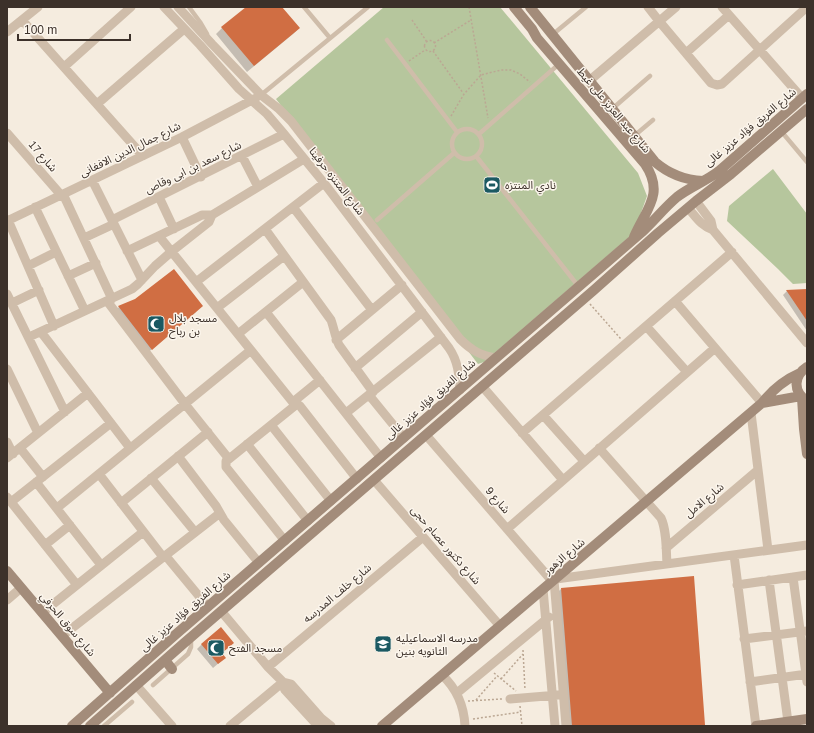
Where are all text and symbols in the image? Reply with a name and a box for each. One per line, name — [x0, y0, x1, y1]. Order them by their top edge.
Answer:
scale bar — [18, 16, 130, 42]
text: 100 m — [24, 23, 57, 37]
street label: شارع عبد العزيز على غيط — [573, 65, 653, 157]
street label: شارع الفريق فؤاد عزيز غالى — [702, 85, 800, 170]
street label: شارع جمال الدين الافغانى — [78, 119, 184, 180]
street label: شارع 17 — [25, 138, 60, 175]
street label: شارع سعد بن ابى وقاص — [143, 138, 244, 197]
street label: شارع المتنزه حرفينا — [305, 145, 367, 219]
sports icon: نادي المنتزه — [482, 175, 502, 195]
place label: نادي المنتزه — [505, 179, 556, 195]
place label: مسجد بلال بن رباح — [169, 312, 217, 339]
mosque icon: مسجد بلال بن رباح — [146, 314, 166, 334]
street label: شارع الفريق فؤاد عزيز غالى — [382, 356, 479, 443]
street label: شارع الامل — [682, 480, 728, 521]
street label: شارع 9 — [482, 485, 513, 517]
street label: شارع دكتور عصام حجى — [407, 503, 484, 588]
street label: شارع الزهور — [540, 535, 588, 579]
street label: شارع خلف المدرسه — [301, 561, 375, 626]
street label: شارع الفريق فؤاد عزيز غالى — [137, 568, 234, 655]
street label: شارع سوق الحرفي — [35, 590, 98, 661]
place label: مدرسه الاسماعيليه الثانويه بنين — [396, 632, 478, 658]
school or university icon: مدرسه الاسماعيليه الثانويه بنين — [373, 634, 393, 654]
mosque icon: مسجد الفتح — [206, 638, 226, 658]
place label: مسجد الفتح — [229, 642, 282, 656]

